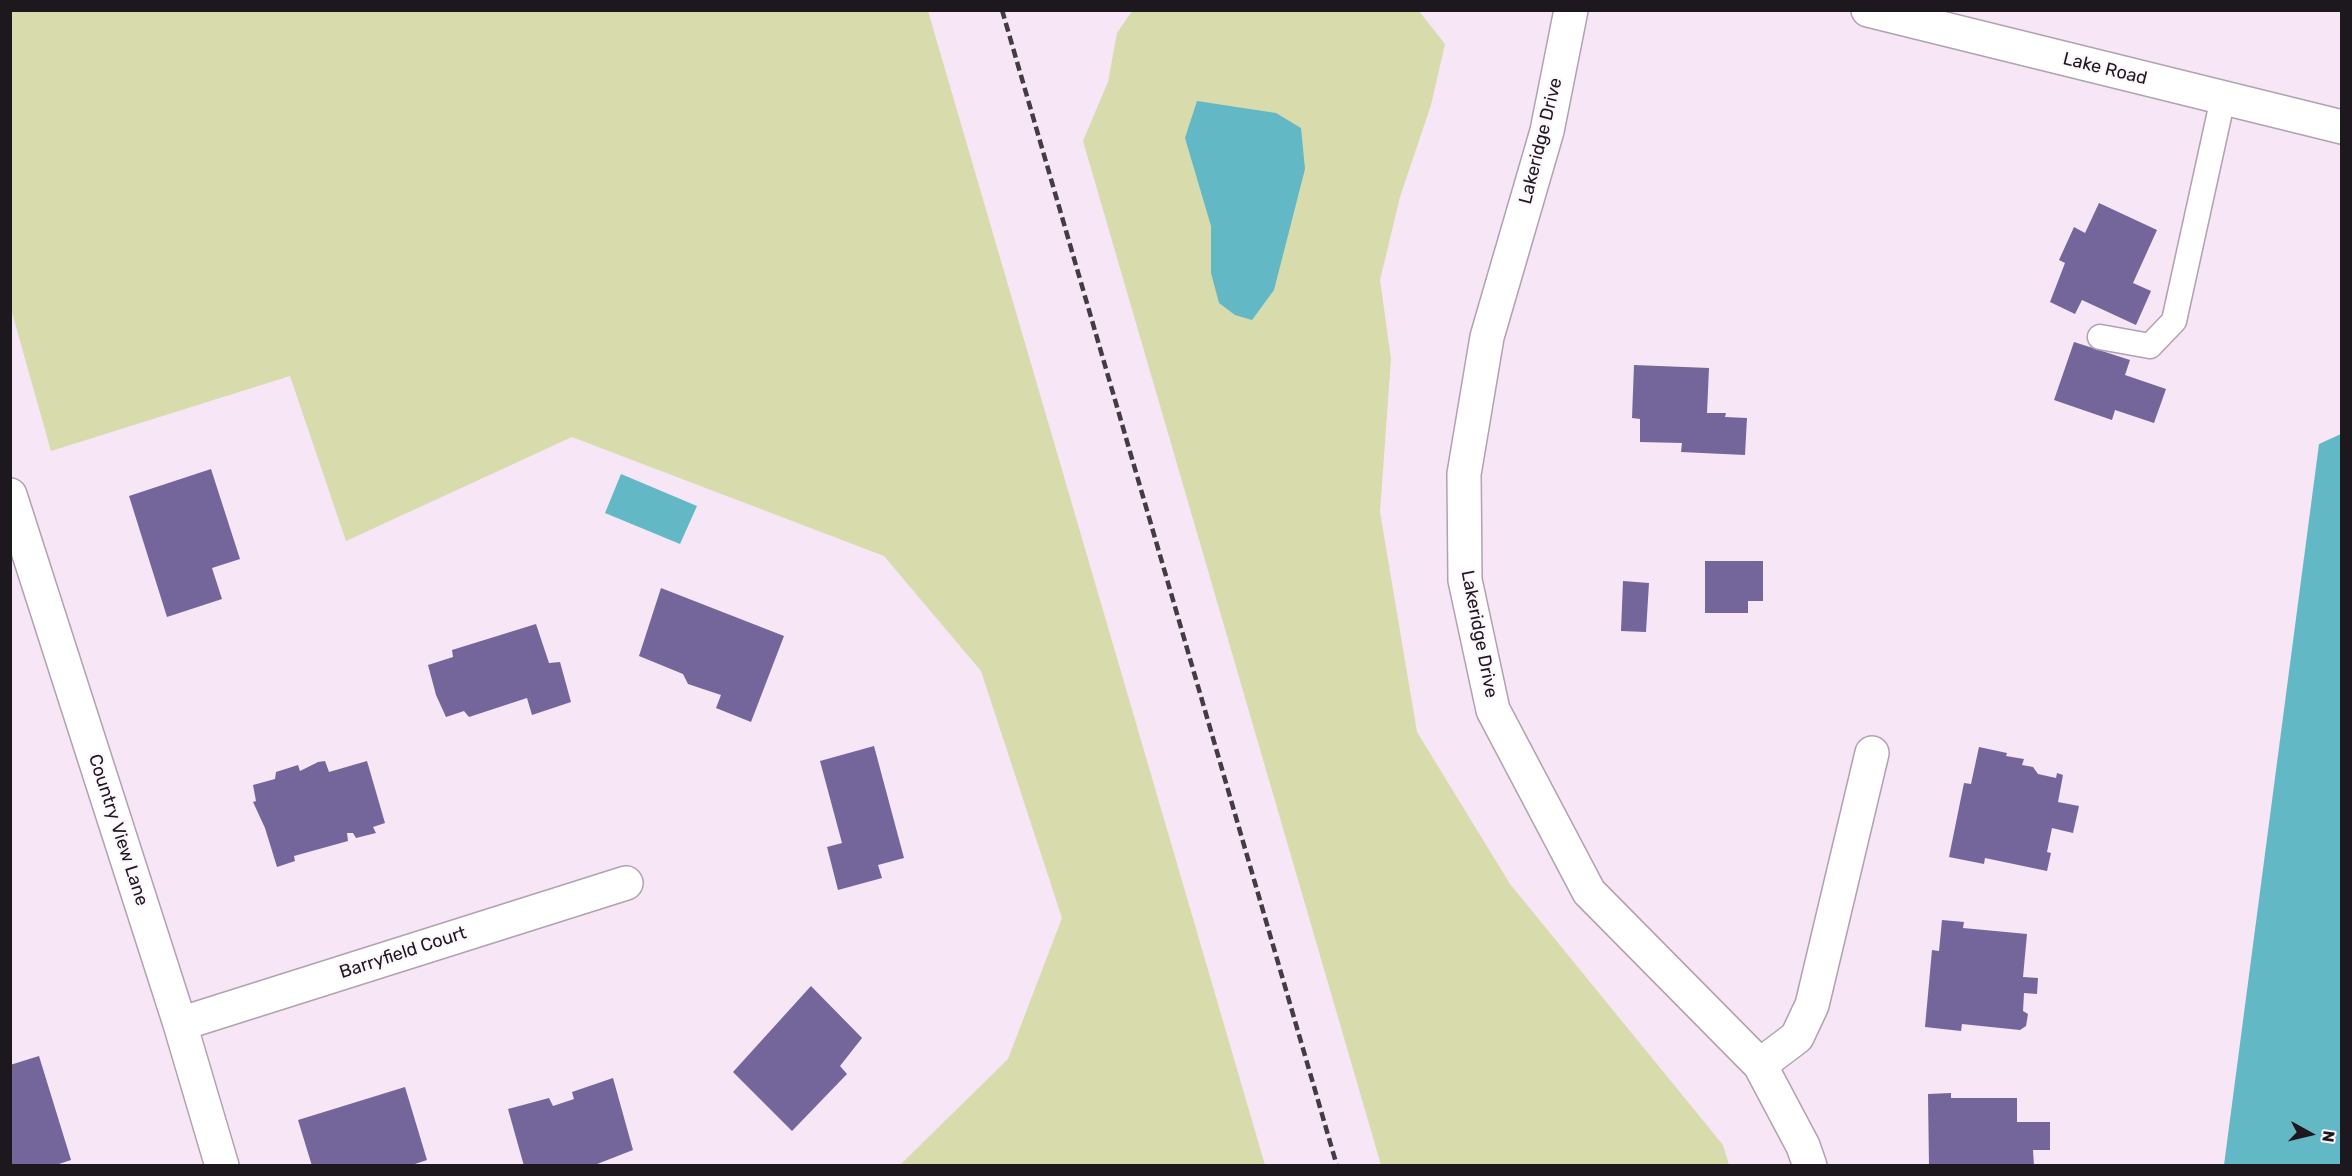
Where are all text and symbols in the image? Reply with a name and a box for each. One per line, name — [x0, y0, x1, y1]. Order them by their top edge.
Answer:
street label: Lake Road — [2061, 48, 2149, 90]
street label: Lakeridge Drive — [1515, 76, 1567, 206]
street label: Lakeridge Drive — [1456, 568, 1502, 700]
street label: Country View Lane — [83, 752, 153, 908]
street label: Barryfield Court — [337, 922, 469, 984]
north arrow — [2280, 1104, 2340, 1164]
text: N — [2318, 1130, 2339, 1144]

